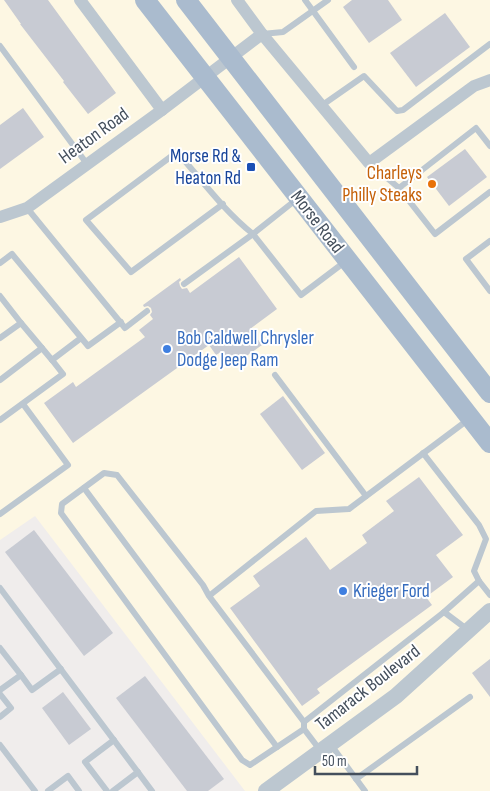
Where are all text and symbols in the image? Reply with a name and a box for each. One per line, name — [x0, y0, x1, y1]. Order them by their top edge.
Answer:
street label: Heaton Road — [54, 103, 134, 169]
place label: Morse Rd & Heaton Rd — [170, 145, 241, 190]
marker: Morse Rd & Heaton Rd — [245, 161, 257, 173]
place label: Charleys Philly Steaks — [342, 162, 422, 207]
marker: Charleys Philly Steaks — [426, 178, 438, 190]
street label: Morse Road — [285, 186, 349, 258]
place label: Bob Caldwell Chrysler Dodge Jeep Ram — [177, 327, 314, 372]
marker: Bob Caldwell Chrysler Dodge Jeep Ram — [161, 343, 173, 355]
place label: Krieger Ford — [353, 580, 430, 603]
marker: Krieger Ford — [337, 585, 349, 597]
street label: Tamarack Boulevard — [311, 640, 425, 736]
scale bar — [315, 744, 418, 776]
text: 50 m — [322, 752, 347, 771]

